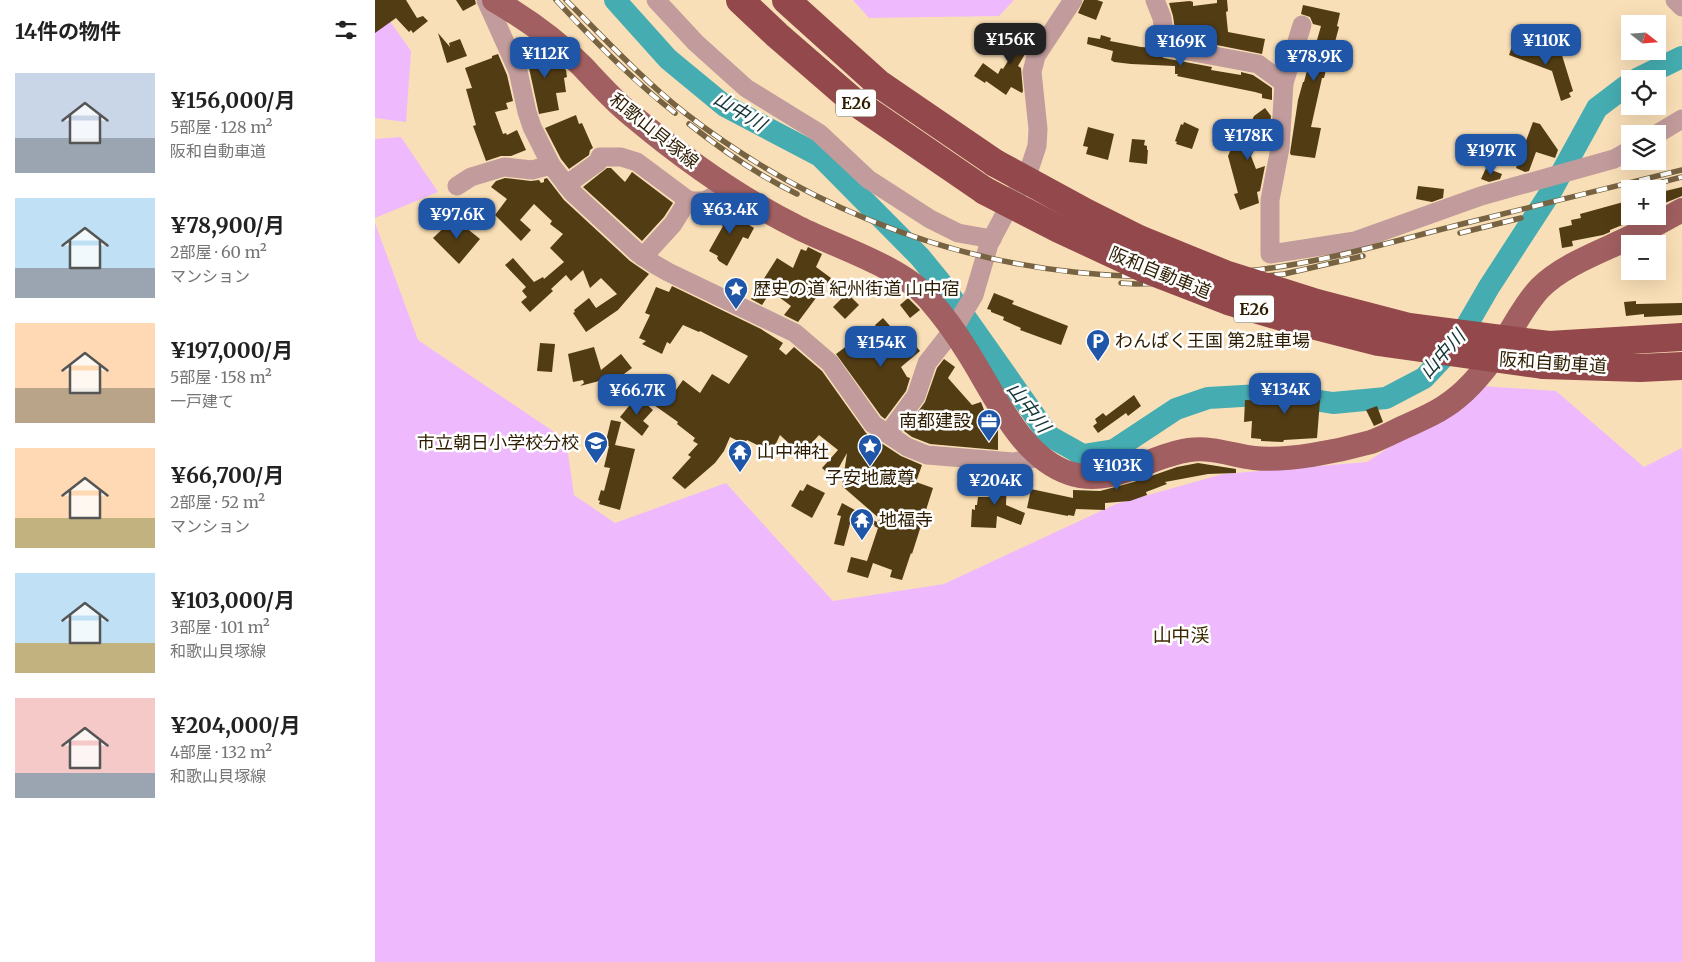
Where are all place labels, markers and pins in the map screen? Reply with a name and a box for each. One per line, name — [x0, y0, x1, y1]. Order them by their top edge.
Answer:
pin: ¥156K — [975, 22, 1045, 65]
pin: ¥110K — [1511, 23, 1581, 66]
pin: ¥169K — [1146, 24, 1216, 67]
pin: ¥112K — [510, 36, 580, 79]
pin: ¥78.9K — [1273, 39, 1355, 82]
pin: ¥178K — [1213, 119, 1283, 161]
pin: ¥197K — [1456, 134, 1526, 176]
pin: ¥63.4K — [689, 192, 771, 235]
pin: ¥97.6K — [416, 198, 498, 240]
place icon: 歴史の道 紀州街道 山中宿 — [723, 276, 749, 310]
place label: 歴史の道 紀州街道 山中宿 — [753, 277, 960, 300]
pin: ¥154K — [846, 326, 916, 368]
parking icon: わんぱく王国 第2駐車場 — [1085, 328, 1111, 362]
place label: わんぱく王国 第2駐車場 — [1115, 329, 1310, 352]
pin: ¥134K — [1250, 372, 1320, 415]
pin: ¥66.7K — [596, 374, 678, 416]
office icon: 南都建設 — [976, 408, 1002, 442]
place label: 南都建設 — [899, 409, 971, 432]
school or university icon: 市立朝日小学校分校 — [583, 430, 609, 464]
place label: 市立朝日小学校分校 — [417, 431, 579, 454]
place icon: 子安地蔵尊 — [857, 433, 883, 467]
temple icon: 山中神社 — [727, 439, 753, 473]
place label: 山中神社 — [757, 440, 829, 463]
pin: ¥103K — [1082, 448, 1152, 491]
pin: ¥204K — [960, 464, 1030, 506]
place label: 子安地蔵尊 — [825, 466, 915, 489]
temple icon: 地福寺 — [849, 507, 875, 541]
place label: 地福寺 — [879, 508, 933, 531]

